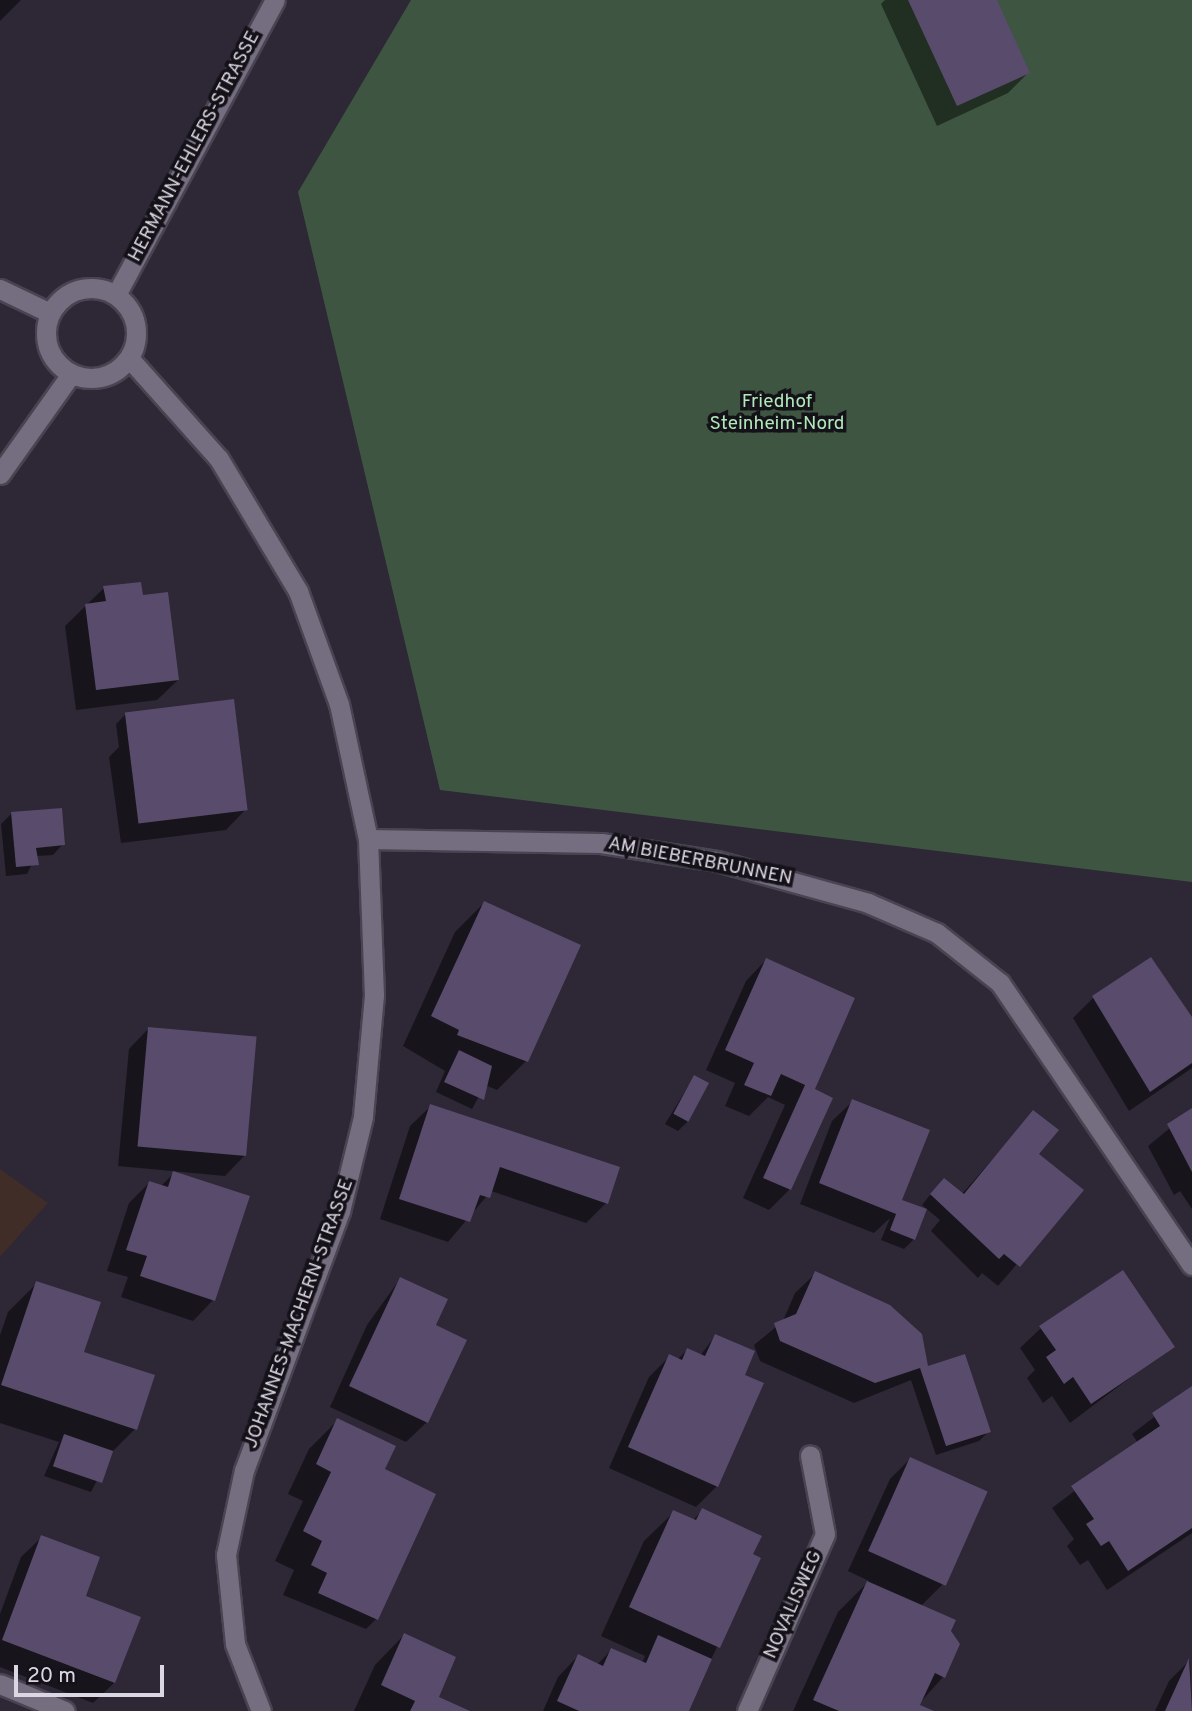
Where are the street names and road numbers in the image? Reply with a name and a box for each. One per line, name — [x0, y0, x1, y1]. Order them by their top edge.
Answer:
street label: HERMANN-EHLERS-STRASSE — [124, 28, 266, 266]
street label: AM BIEBERBRUNNEN — [606, 833, 794, 891]
street label: JOHANNES-MACHERN-STRASSE — [241, 1176, 359, 1452]
street label: NOVALISWEG — [760, 1547, 828, 1663]

